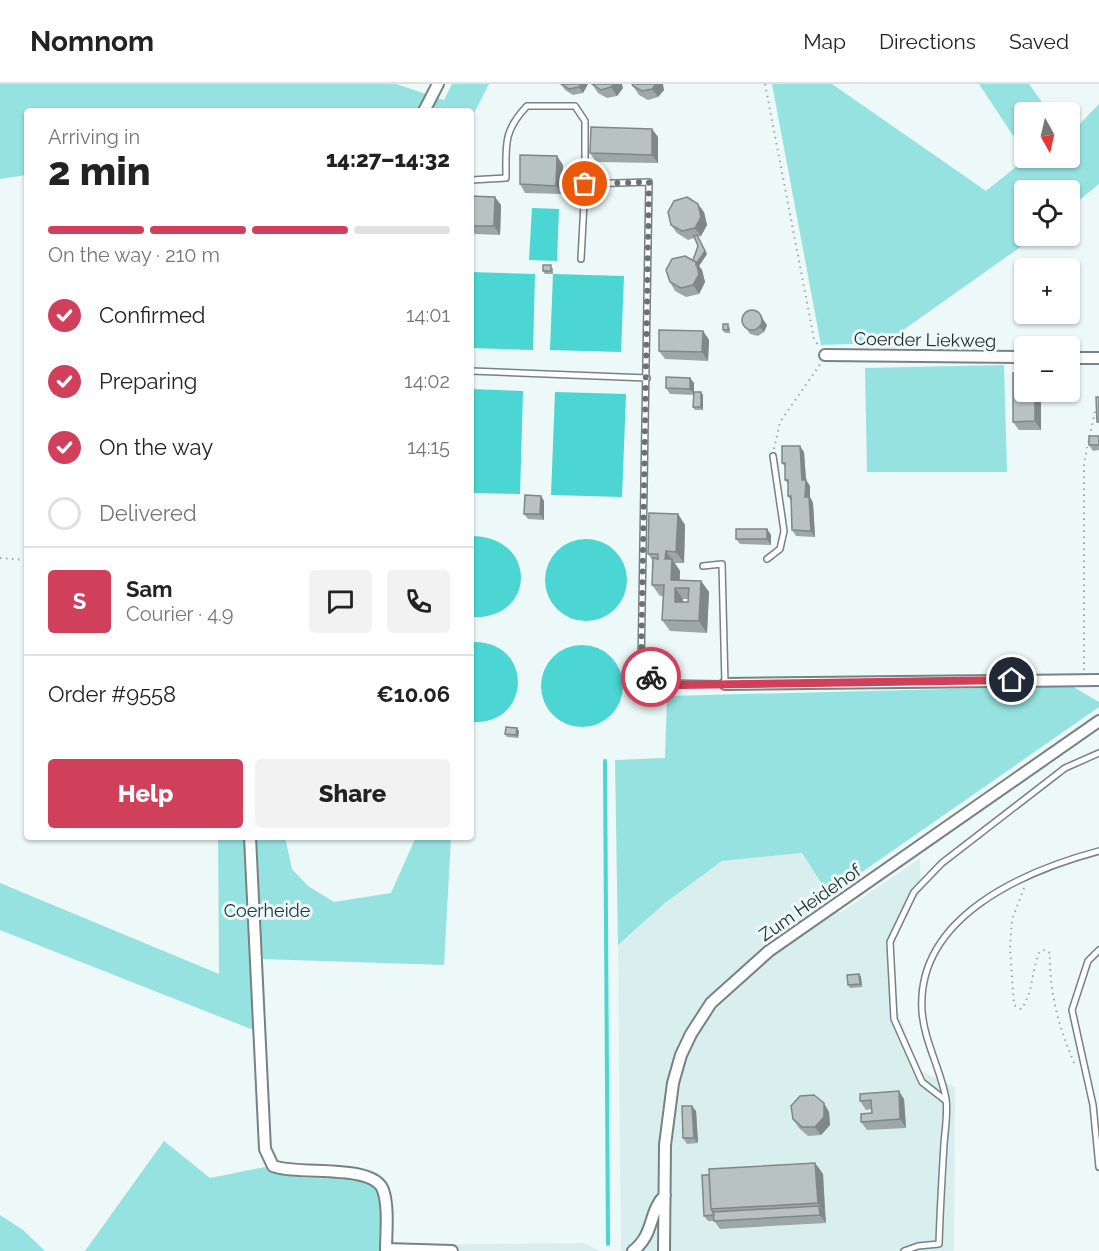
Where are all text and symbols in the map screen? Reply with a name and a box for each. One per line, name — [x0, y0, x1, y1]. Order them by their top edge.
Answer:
text: Nomnom — [30, 25, 154, 58]
text: Map — [803, 29, 846, 54]
text: Directions — [879, 29, 976, 54]
text: Saved — [1009, 29, 1069, 54]
north arrow — [1014, 102, 1080, 168]
map controls — [1014, 102, 1080, 402]
text: Arriving in — [48, 125, 140, 149]
text: 14:27–14:32 — [326, 146, 450, 172]
text: 2 min — [48, 148, 151, 194]
pin — [559, 158, 610, 209]
icon: bag — [568, 167, 601, 200]
button: locate — [1014, 180, 1080, 246]
text: On the way · 210 m — [48, 243, 220, 267]
button: + — [1014, 258, 1080, 324]
icon: check — [48, 299, 81, 332]
text: Confirmed — [99, 302, 206, 328]
text: 14:01 — [406, 303, 450, 327]
street label: Coerder Liekweg — [854, 328, 996, 351]
button: − — [1014, 336, 1080, 402]
icon: check — [48, 365, 81, 398]
text: Preparing — [99, 368, 197, 394]
text: 14:02 — [404, 369, 450, 393]
icon: check — [48, 431, 81, 464]
text: On the way — [99, 434, 213, 460]
text: 14:15 — [407, 435, 450, 459]
text: Delivered — [99, 500, 197, 526]
button: chat — [309, 570, 372, 633]
button: phone — [387, 570, 450, 633]
text: Sam — [126, 576, 173, 602]
text: S — [73, 588, 86, 614]
text: Courier · 4.9 — [126, 602, 234, 626]
courier — [621, 647, 681, 707]
pin — [986, 654, 1037, 705]
icon: bike — [635, 661, 668, 694]
icon: home — [995, 663, 1028, 696]
text: Order #9558 — [48, 681, 176, 707]
text: €10.06 — [376, 681, 450, 707]
button: Help — [48, 759, 243, 828]
button: Share — [255, 759, 450, 828]
street label: Zum Heidehof — [755, 859, 865, 945]
park label: Coerheide — [224, 900, 311, 921]

